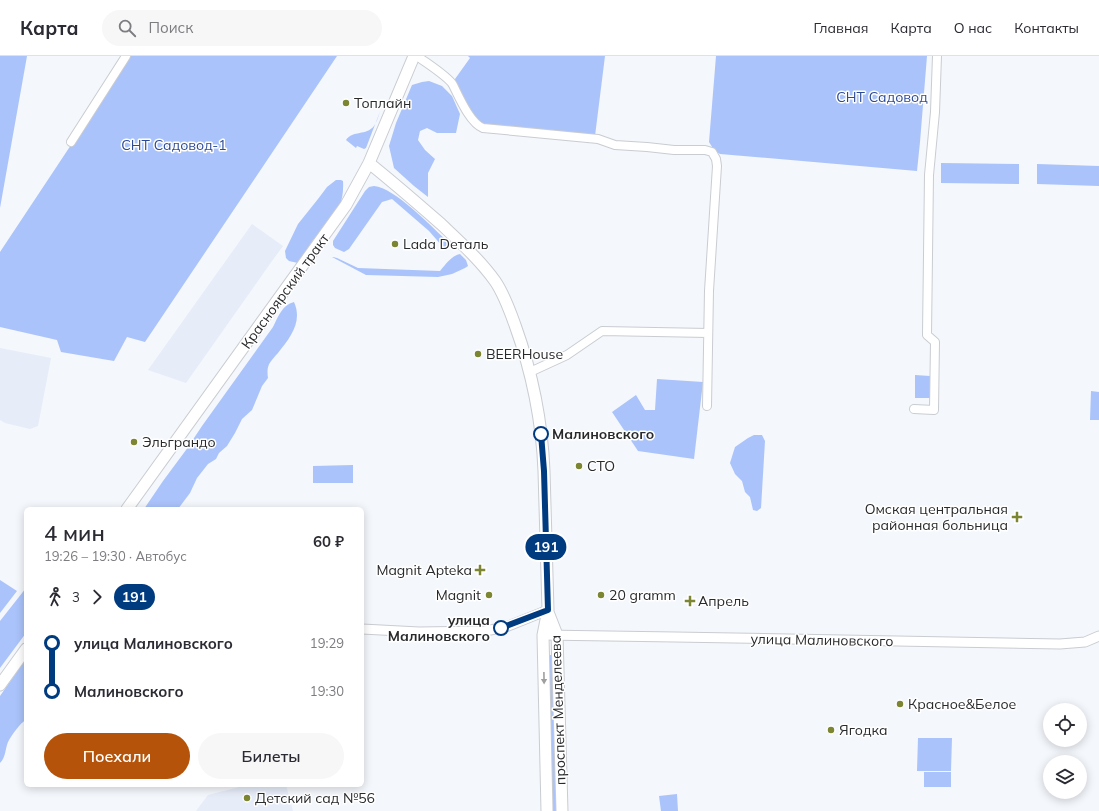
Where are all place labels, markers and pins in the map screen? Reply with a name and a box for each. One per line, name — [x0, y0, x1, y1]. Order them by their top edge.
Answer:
place label: Топлайн — [354, 94, 411, 112]
marker: Топлайн — [341, 98, 351, 108]
place label: Lada Dеталь — [403, 235, 489, 253]
marker: Lada Dеталь — [390, 239, 400, 249]
place label: BEERHouse — [486, 345, 563, 363]
marker: BEERHouse — [473, 349, 483, 359]
place label: Малиновского — [552, 425, 654, 443]
marker: Малиновского — [533, 426, 549, 442]
place label: Эльграндо — [142, 433, 216, 451]
marker: Эльграндо — [129, 437, 139, 447]
place label: СТО — [587, 457, 615, 475]
marker: СТО — [574, 461, 584, 471]
place label: Омская центральная районная больница — [865, 500, 1008, 534]
marker: Омская центральная районная больница — [1011, 511, 1023, 523]
place label: Magnit Apteka — [376, 561, 472, 579]
marker: Magnit Apteka — [475, 565, 485, 575]
place label: Magnit — [436, 586, 481, 604]
place label: 20 gramm — [609, 586, 676, 604]
marker: Magnit — [484, 590, 494, 600]
marker: 20 gramm — [596, 590, 606, 600]
place label: Апрель — [698, 592, 749, 610]
marker: Апрель — [685, 596, 695, 606]
place label: улица Малиновского — [388, 611, 490, 645]
marker: улица Малиновского — [493, 620, 509, 636]
place label: Красное&Белое — [908, 695, 1017, 713]
marker: Красное&Белое — [895, 699, 905, 709]
place label: Ягодка — [839, 721, 888, 739]
marker: Ягодка — [826, 725, 836, 735]
place label: Детский сад №56 — [255, 789, 375, 807]
marker: Детский сад №56 — [242, 793, 252, 803]

